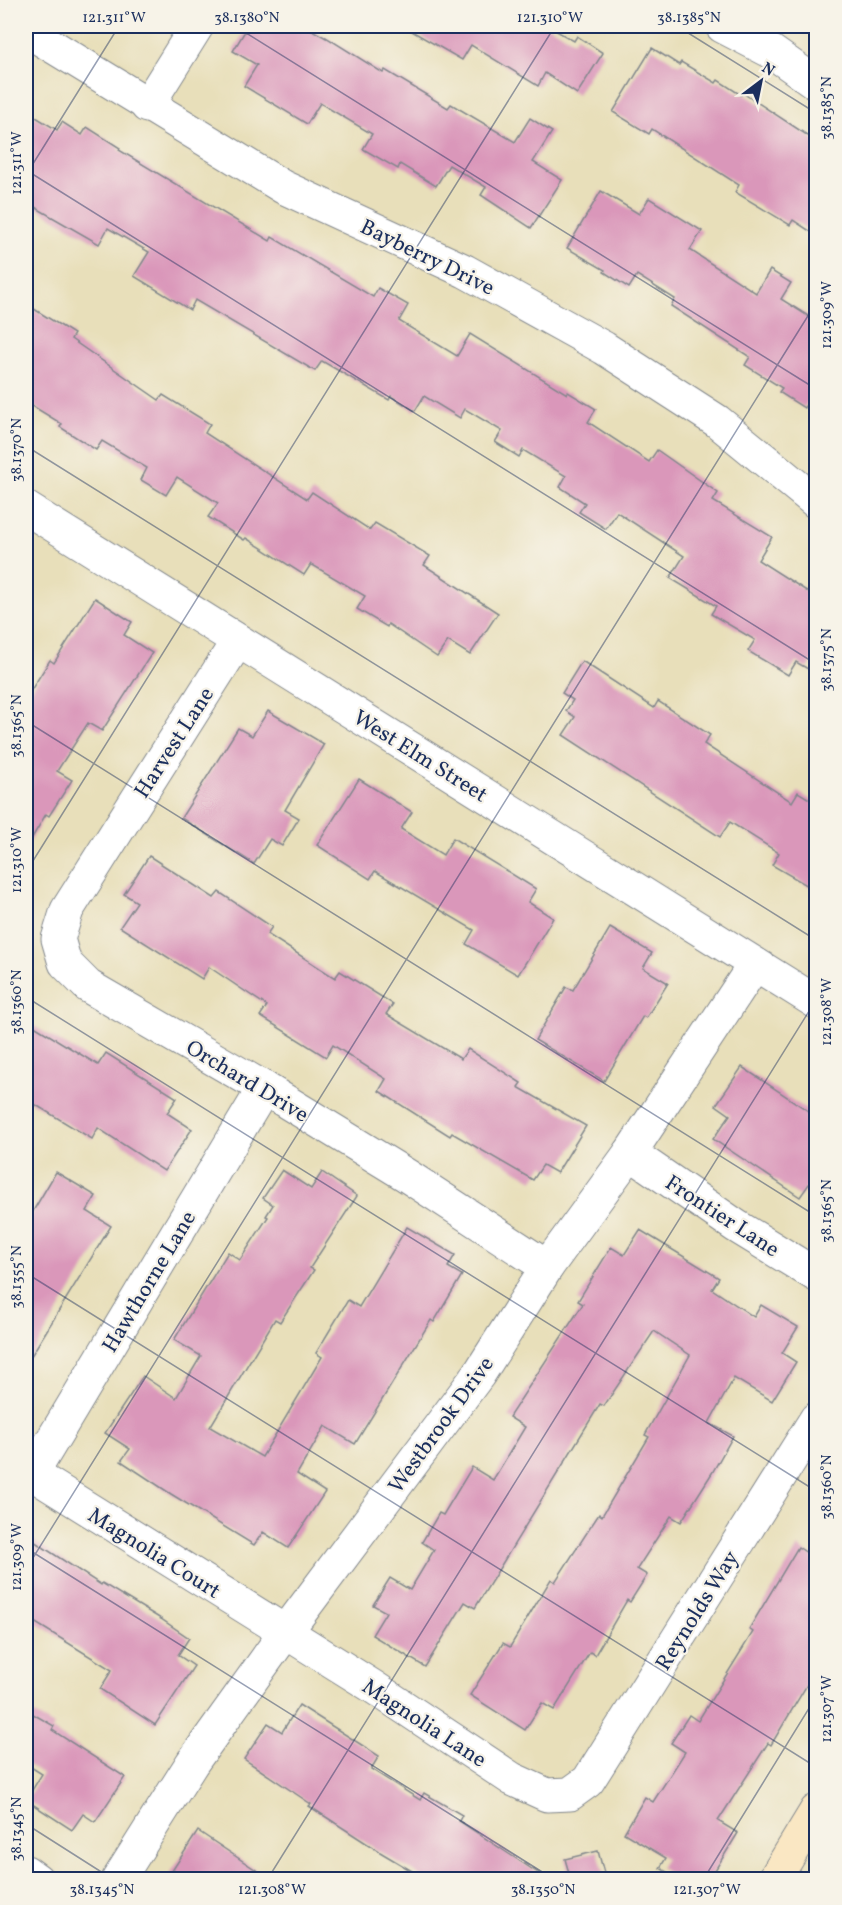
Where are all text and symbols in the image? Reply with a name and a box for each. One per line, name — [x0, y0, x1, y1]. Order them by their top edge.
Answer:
text: 121.311°W — [82, 8, 146, 29]
text: 38.1380°N — [214, 8, 280, 29]
text: 121.310°W — [517, 8, 583, 29]
text: 38.1385°N — [657, 8, 721, 29]
north arrow — [731, 51, 791, 111]
text: N — [757, 58, 779, 83]
text: 38.1385°N — [817, 76, 838, 140]
text: 121.311°W — [7, 131, 28, 195]
street label: Bayberry Drive — [354, 212, 499, 304]
text: 121.309°W — [817, 281, 838, 349]
text: 38.1370°N — [7, 418, 28, 482]
text: 38.1375°N — [817, 628, 838, 692]
street label: Harvest Lane — [128, 682, 223, 805]
text: 38.1365°N — [7, 694, 28, 758]
street label: West Elm Street — [346, 703, 493, 811]
text: 121.310°W — [7, 827, 28, 893]
text: 38.1360°N — [7, 969, 28, 1035]
text: 121.308°W — [817, 978, 838, 1046]
street label: Orchard Drive — [179, 1033, 314, 1131]
street label: Frontier Lane — [658, 1168, 785, 1266]
text: 38.1365°N — [817, 1179, 838, 1243]
street label: Hawthorne Lane — [96, 1206, 205, 1359]
text: 38.1355°N — [7, 1245, 28, 1309]
street label: Westbrook Drive — [382, 1351, 502, 1500]
text: 38.1360°N — [817, 1454, 838, 1520]
street label: Magnolia Court — [81, 1501, 226, 1607]
text: 121.309°W — [7, 1523, 28, 1591]
street label: Reynolds Way — [649, 1545, 747, 1677]
street label: Magnolia Lane — [355, 1672, 492, 1776]
text: 121.307°W — [817, 1675, 838, 1743]
text: 38.1345°N — [7, 1797, 28, 1861]
text: 38.1345°N — [70, 1880, 134, 1901]
text: 121.308°W — [238, 1880, 306, 1901]
text: 38.1350°N — [511, 1880, 575, 1901]
text: 121.307°W — [673, 1880, 741, 1901]

